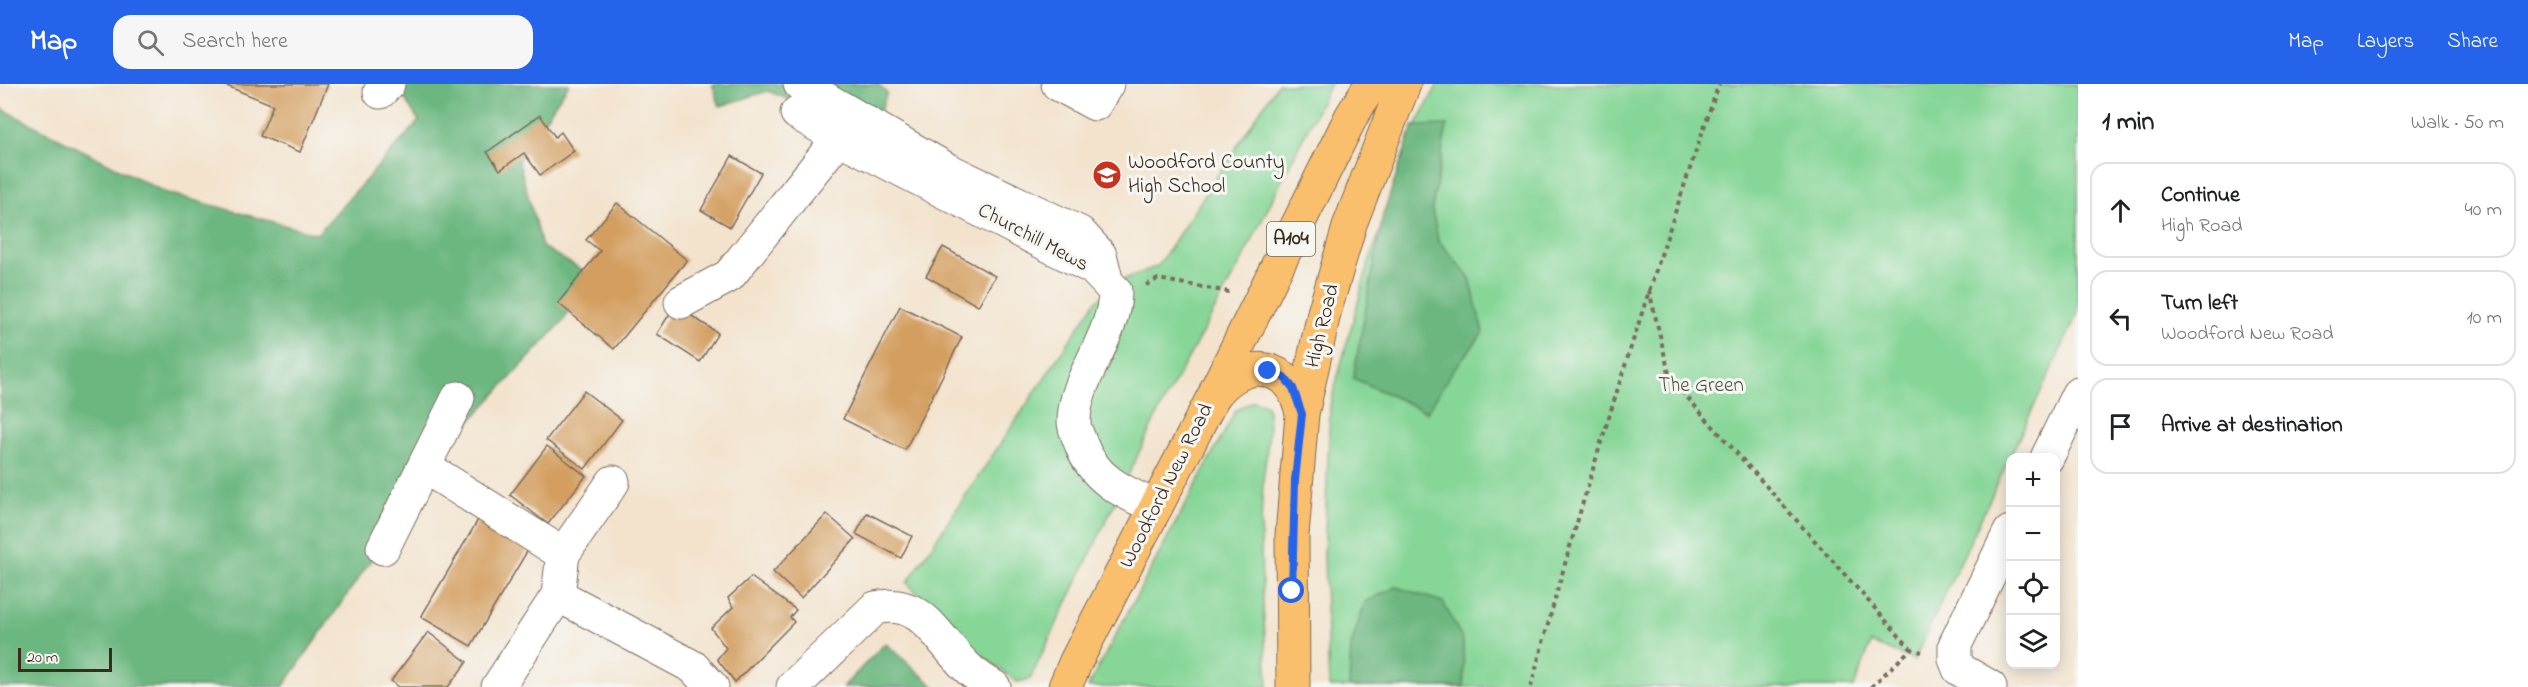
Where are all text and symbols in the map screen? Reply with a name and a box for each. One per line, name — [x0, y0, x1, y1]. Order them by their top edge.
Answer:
search box — [113, 15, 533, 69]
text: Map — [30, 22, 77, 63]
icon: search — [134, 26, 167, 59]
text: Search here — [182, 26, 288, 58]
text: Map — [2288, 27, 2324, 57]
text: Layers — [2357, 27, 2414, 57]
text: Share — [2447, 27, 2498, 57]
text: 1 min — [2102, 104, 2154, 142]
text: Walk · 50 m — [2411, 109, 2504, 138]
place label: Woodford County High School — [1128, 148, 1284, 204]
school or university icon: Woodford County High School — [1091, 159, 1123, 191]
text: Continue — [2161, 180, 2240, 212]
icon: ahead — [2104, 194, 2137, 227]
street label: Churchill Mews — [972, 196, 1094, 280]
text: 40 m — [2465, 196, 2502, 225]
text: High Road — [2161, 212, 2242, 241]
road number: A104 — [1267, 222, 1315, 256]
street label: High Road — [1298, 281, 1350, 372]
text: Turn left — [2161, 288, 2238, 320]
icon: left — [2104, 302, 2137, 335]
text: 10 m — [2466, 304, 2502, 333]
text: Woodford New Road — [2161, 320, 2334, 349]
route end — [1254, 357, 1280, 383]
park label: The Green — [1658, 371, 1744, 401]
street label: Woodford New Road — [1113, 398, 1222, 574]
icon: arrive — [2104, 410, 2137, 443]
text: Arrive at destination — [2161, 410, 2343, 442]
map controls — [2006, 453, 2060, 669]
button: + — [2006, 453, 2060, 507]
button: − — [2006, 507, 2060, 561]
button: locate — [2006, 561, 2060, 615]
route start — [1278, 577, 1304, 603]
button: layers — [2006, 615, 2060, 669]
scale bar — [18, 645, 112, 672]
text: 20 m — [27, 646, 58, 670]

